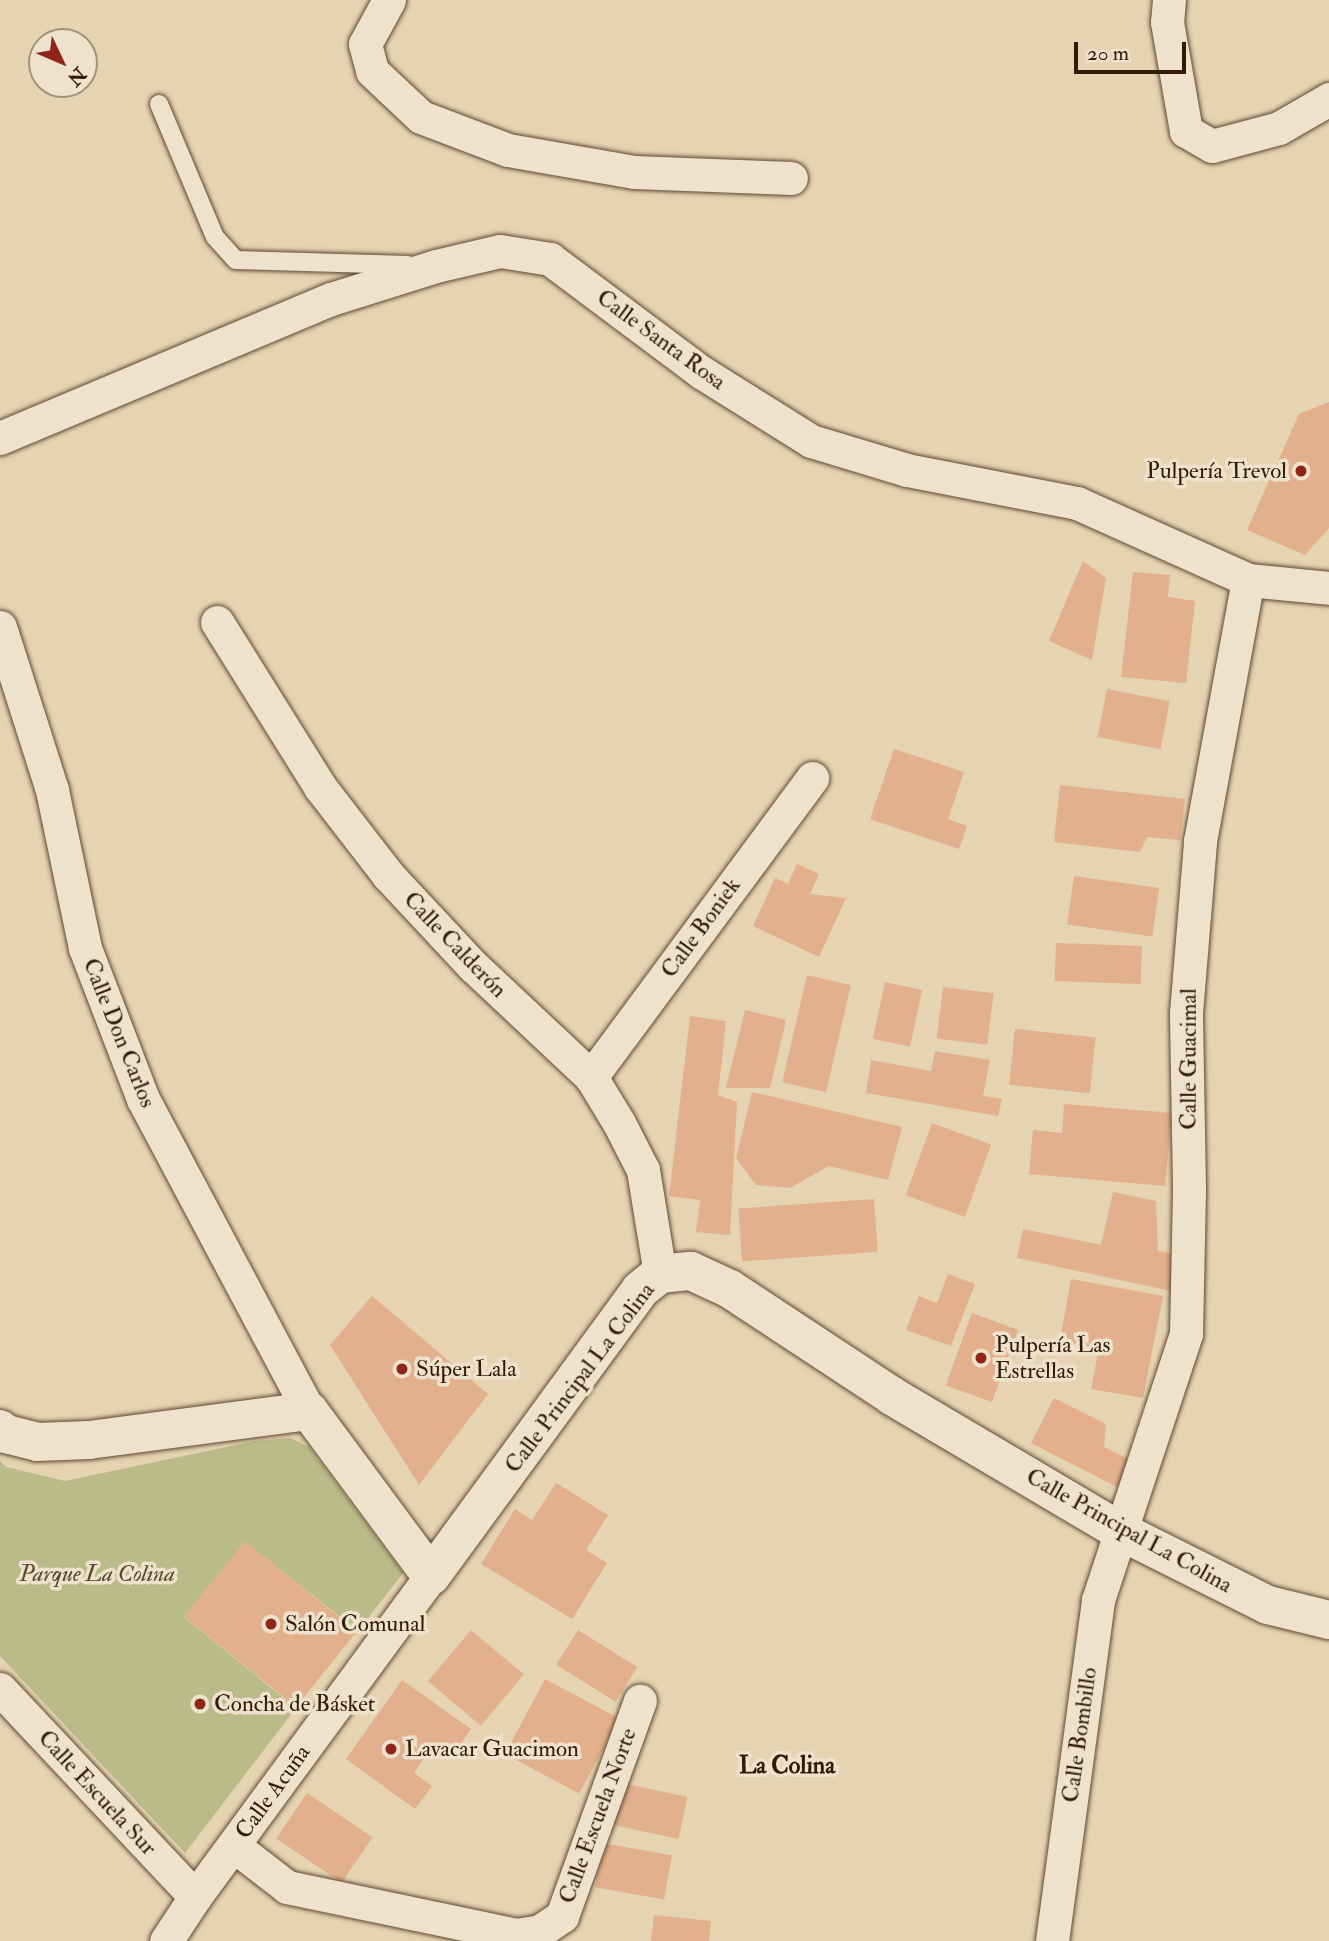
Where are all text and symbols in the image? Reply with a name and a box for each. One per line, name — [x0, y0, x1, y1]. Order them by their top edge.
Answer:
north arrow — [28, 28, 98, 98]
scale bar — [1077, 28, 1189, 72]
text: 20 m — [1087, 40, 1129, 67]
text: N — [62, 62, 91, 91]
street label: Calle Santa Rosa — [591, 284, 731, 396]
place label: Pulpería Trevol — [1146, 457, 1287, 485]
marker: Pulpería Trevol — [1293, 463, 1309, 479]
street label: Calle Boniek — [655, 873, 747, 983]
street label: Calle Calderón — [398, 886, 512, 1004]
street label: Calle Don Carlos — [77, 954, 161, 1112]
street label: Calle Guacimal — [1175, 988, 1203, 1130]
street label: Calle Principal La Colina — [499, 1277, 661, 1479]
place label: Pulpería Las Estrellas — [995, 1331, 1110, 1385]
marker: Pulpería Las Estrellas — [973, 1350, 989, 1366]
place label: Súper Lala — [416, 1355, 517, 1383]
marker: Súper Lala — [394, 1361, 410, 1377]
street label: Calle Principal La Colina — [1021, 1463, 1237, 1599]
park label: Parque La Colina — [19, 1560, 175, 1588]
place label: Salón Comunal — [285, 1610, 425, 1638]
marker: Salón Comunal — [263, 1616, 279, 1632]
street label: Calle Bombillo — [1057, 1666, 1103, 1804]
place label: Concha de Básket — [214, 1690, 375, 1718]
marker: Concha de Básket — [192, 1696, 208, 1712]
street label: Calle Escuela Sur — [32, 1725, 162, 1861]
street label: Calle Escuela Norte — [553, 1725, 643, 1907]
place label: Lavacar Guacimon — [405, 1735, 579, 1763]
street label: Calle Acuña — [230, 1740, 316, 1844]
marker: Lavacar Guacimon — [383, 1741, 399, 1757]
district label: La Colina — [739, 1752, 835, 1780]

